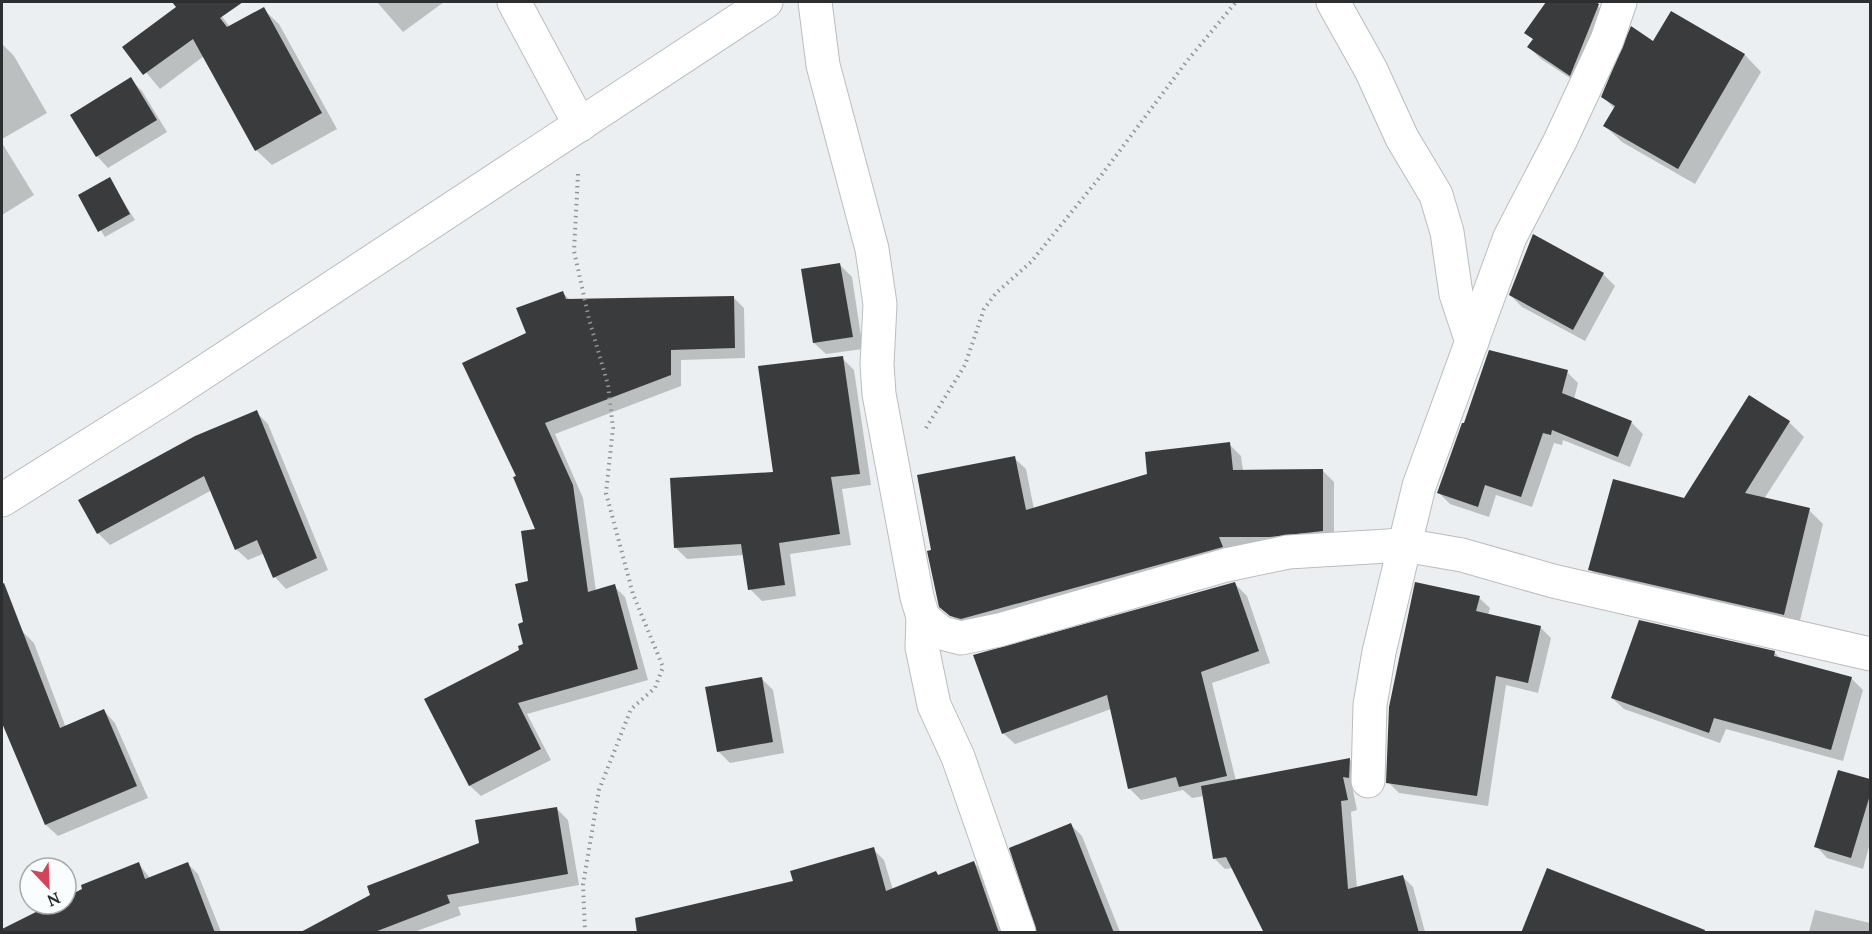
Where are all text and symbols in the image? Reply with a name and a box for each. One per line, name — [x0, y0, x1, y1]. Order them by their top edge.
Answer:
north arrow — [18, 856, 78, 916]
text: N — [44, 888, 63, 911]

